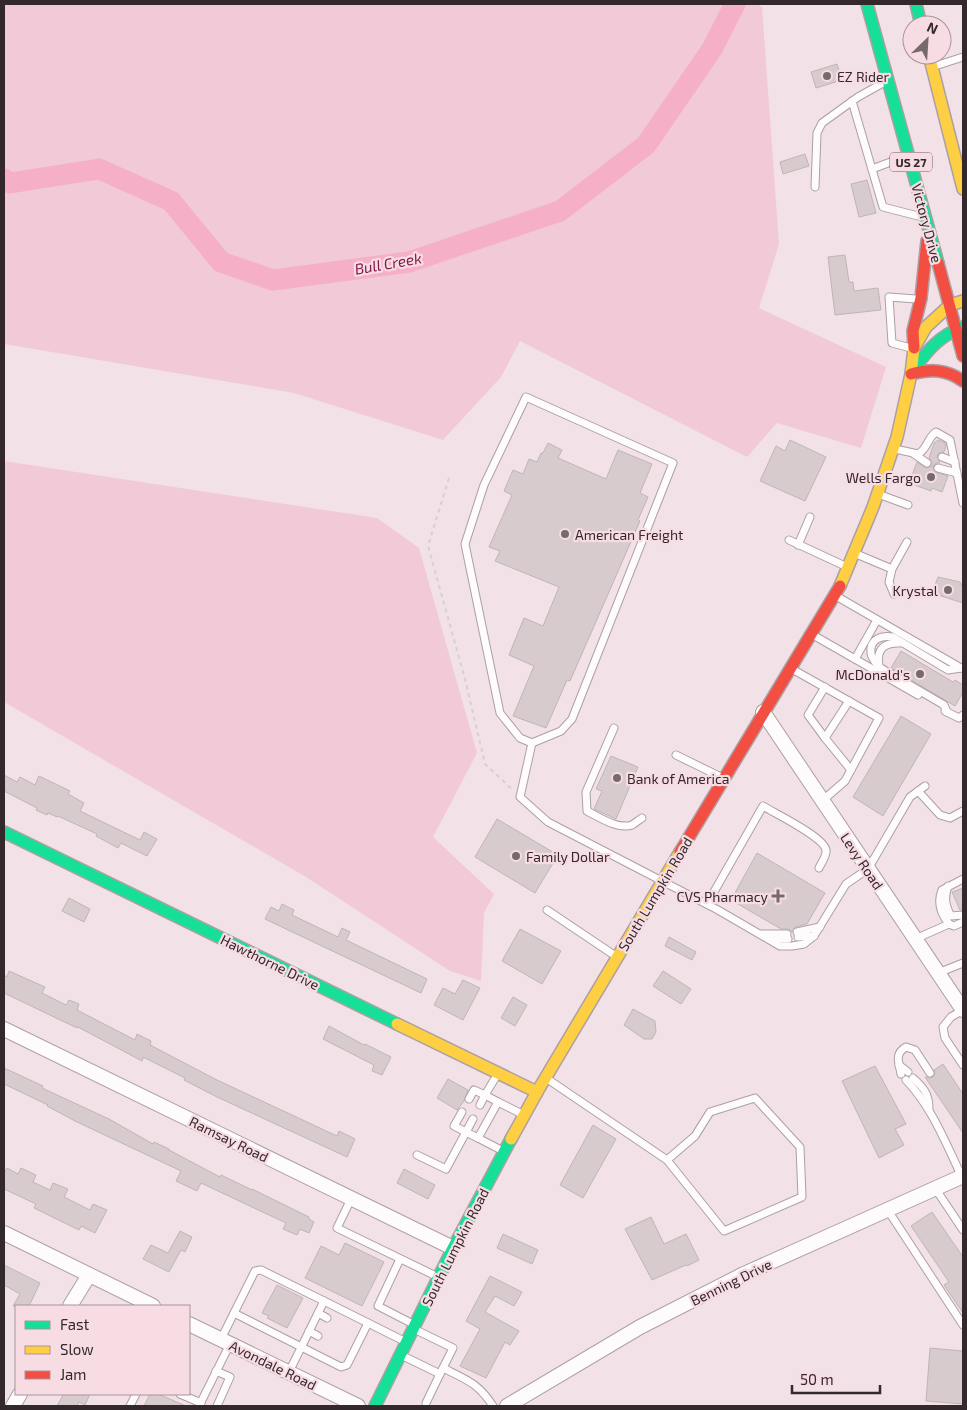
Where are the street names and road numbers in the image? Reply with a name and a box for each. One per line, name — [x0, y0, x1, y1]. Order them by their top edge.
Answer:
road number: US 27 — [890, 152, 932, 172]
street label: Victory Drive — [908, 182, 946, 264]
street label: Levy Road — [837, 829, 887, 893]
street label: South Lumpkin Road — [614, 834, 696, 954]
street label: Hawthorne Drive — [218, 931, 322, 993]
street label: Ramsay Road — [187, 1113, 271, 1165]
street label: South Lumpkin Road — [418, 1185, 492, 1309]
street label: Benning Drive — [688, 1255, 774, 1309]
street label: Avondale Road — [227, 1337, 319, 1393]

